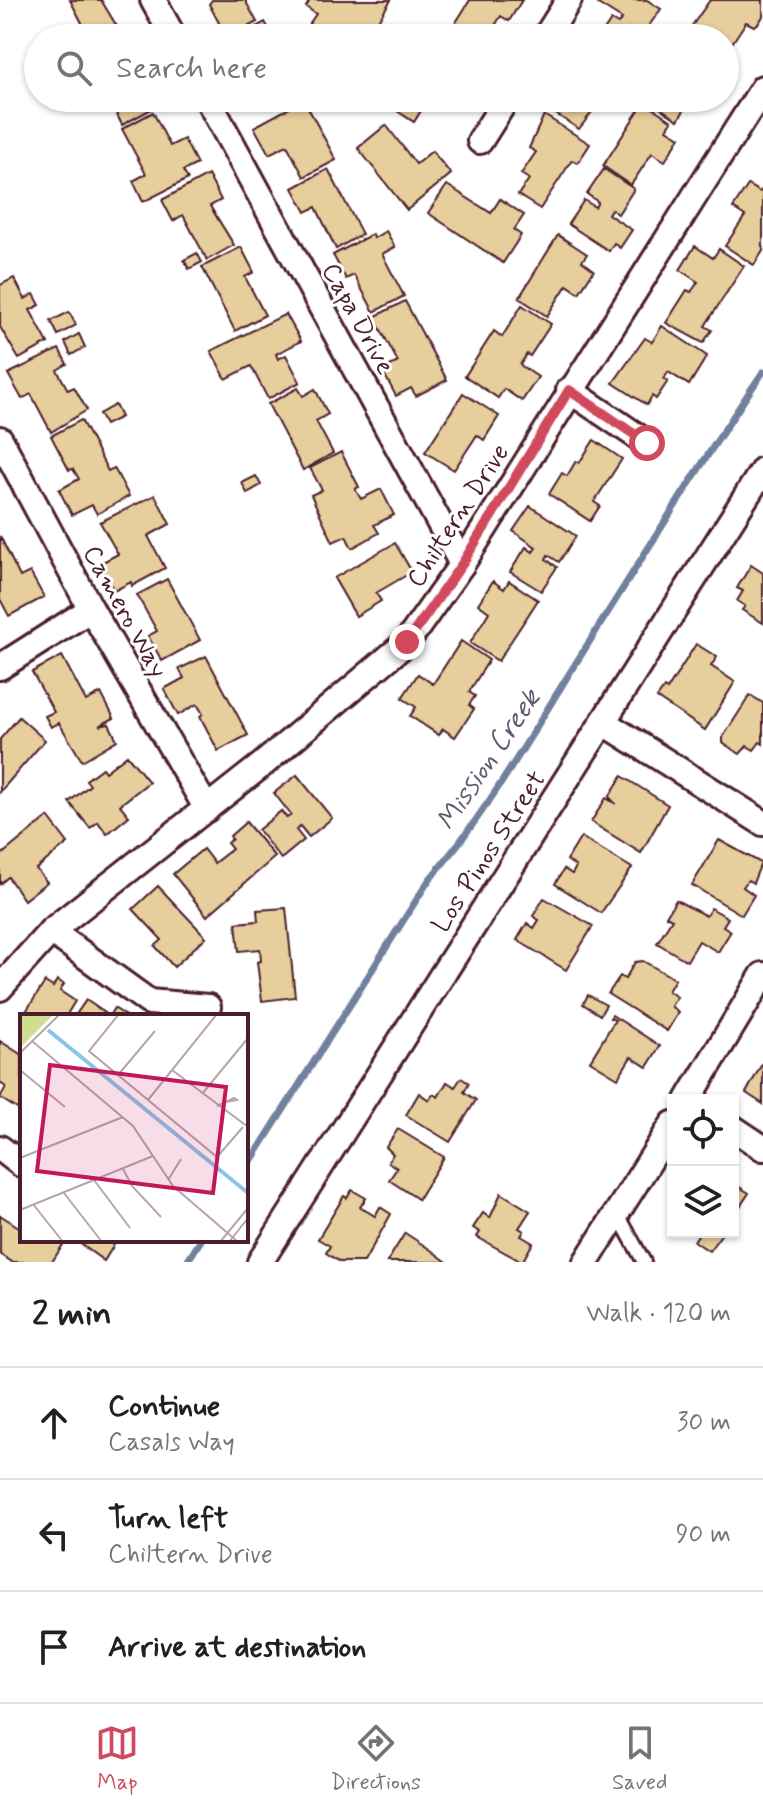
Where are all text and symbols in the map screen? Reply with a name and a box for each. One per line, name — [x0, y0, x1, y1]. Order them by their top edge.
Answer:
search box — [24, 24, 739, 112]
icon: search — [52, 46, 96, 90]
text: Search here — [116, 49, 267, 88]
street label: Capa Drive — [313, 257, 402, 381]
route start — [629, 425, 665, 461]
street label: Chiltern Drive — [400, 438, 518, 594]
street label: Camero Way — [74, 540, 175, 684]
route end — [389, 624, 425, 660]
water label: Mission Creek — [428, 681, 551, 838]
street label: Los Pinos Street — [425, 765, 555, 940]
inset map — [20, 1014, 248, 1242]
map controls — [667, 1094, 739, 1238]
button: locate — [667, 1094, 739, 1166]
button: layers — [667, 1166, 739, 1238]
text: 2 min — [32, 1292, 112, 1337]
text: Walk · 120 m — [586, 1297, 731, 1331]
text: Continue — [108, 1387, 220, 1426]
icon: ahead — [32, 1401, 76, 1445]
text: 30 m — [677, 1406, 731, 1440]
text: Casals Way — [108, 1426, 235, 1460]
text: Turn left — [108, 1499, 228, 1538]
icon: left — [32, 1513, 76, 1557]
text: 90 m — [676, 1518, 731, 1552]
text: Chiltern Drive — [108, 1538, 273, 1572]
icon: arrive — [32, 1625, 76, 1669]
text: Arrive at destination — [108, 1628, 366, 1667]
tab: Map — [95, 1721, 139, 1797]
tab: Directions — [330, 1721, 421, 1797]
tab: Saved — [612, 1721, 667, 1797]

